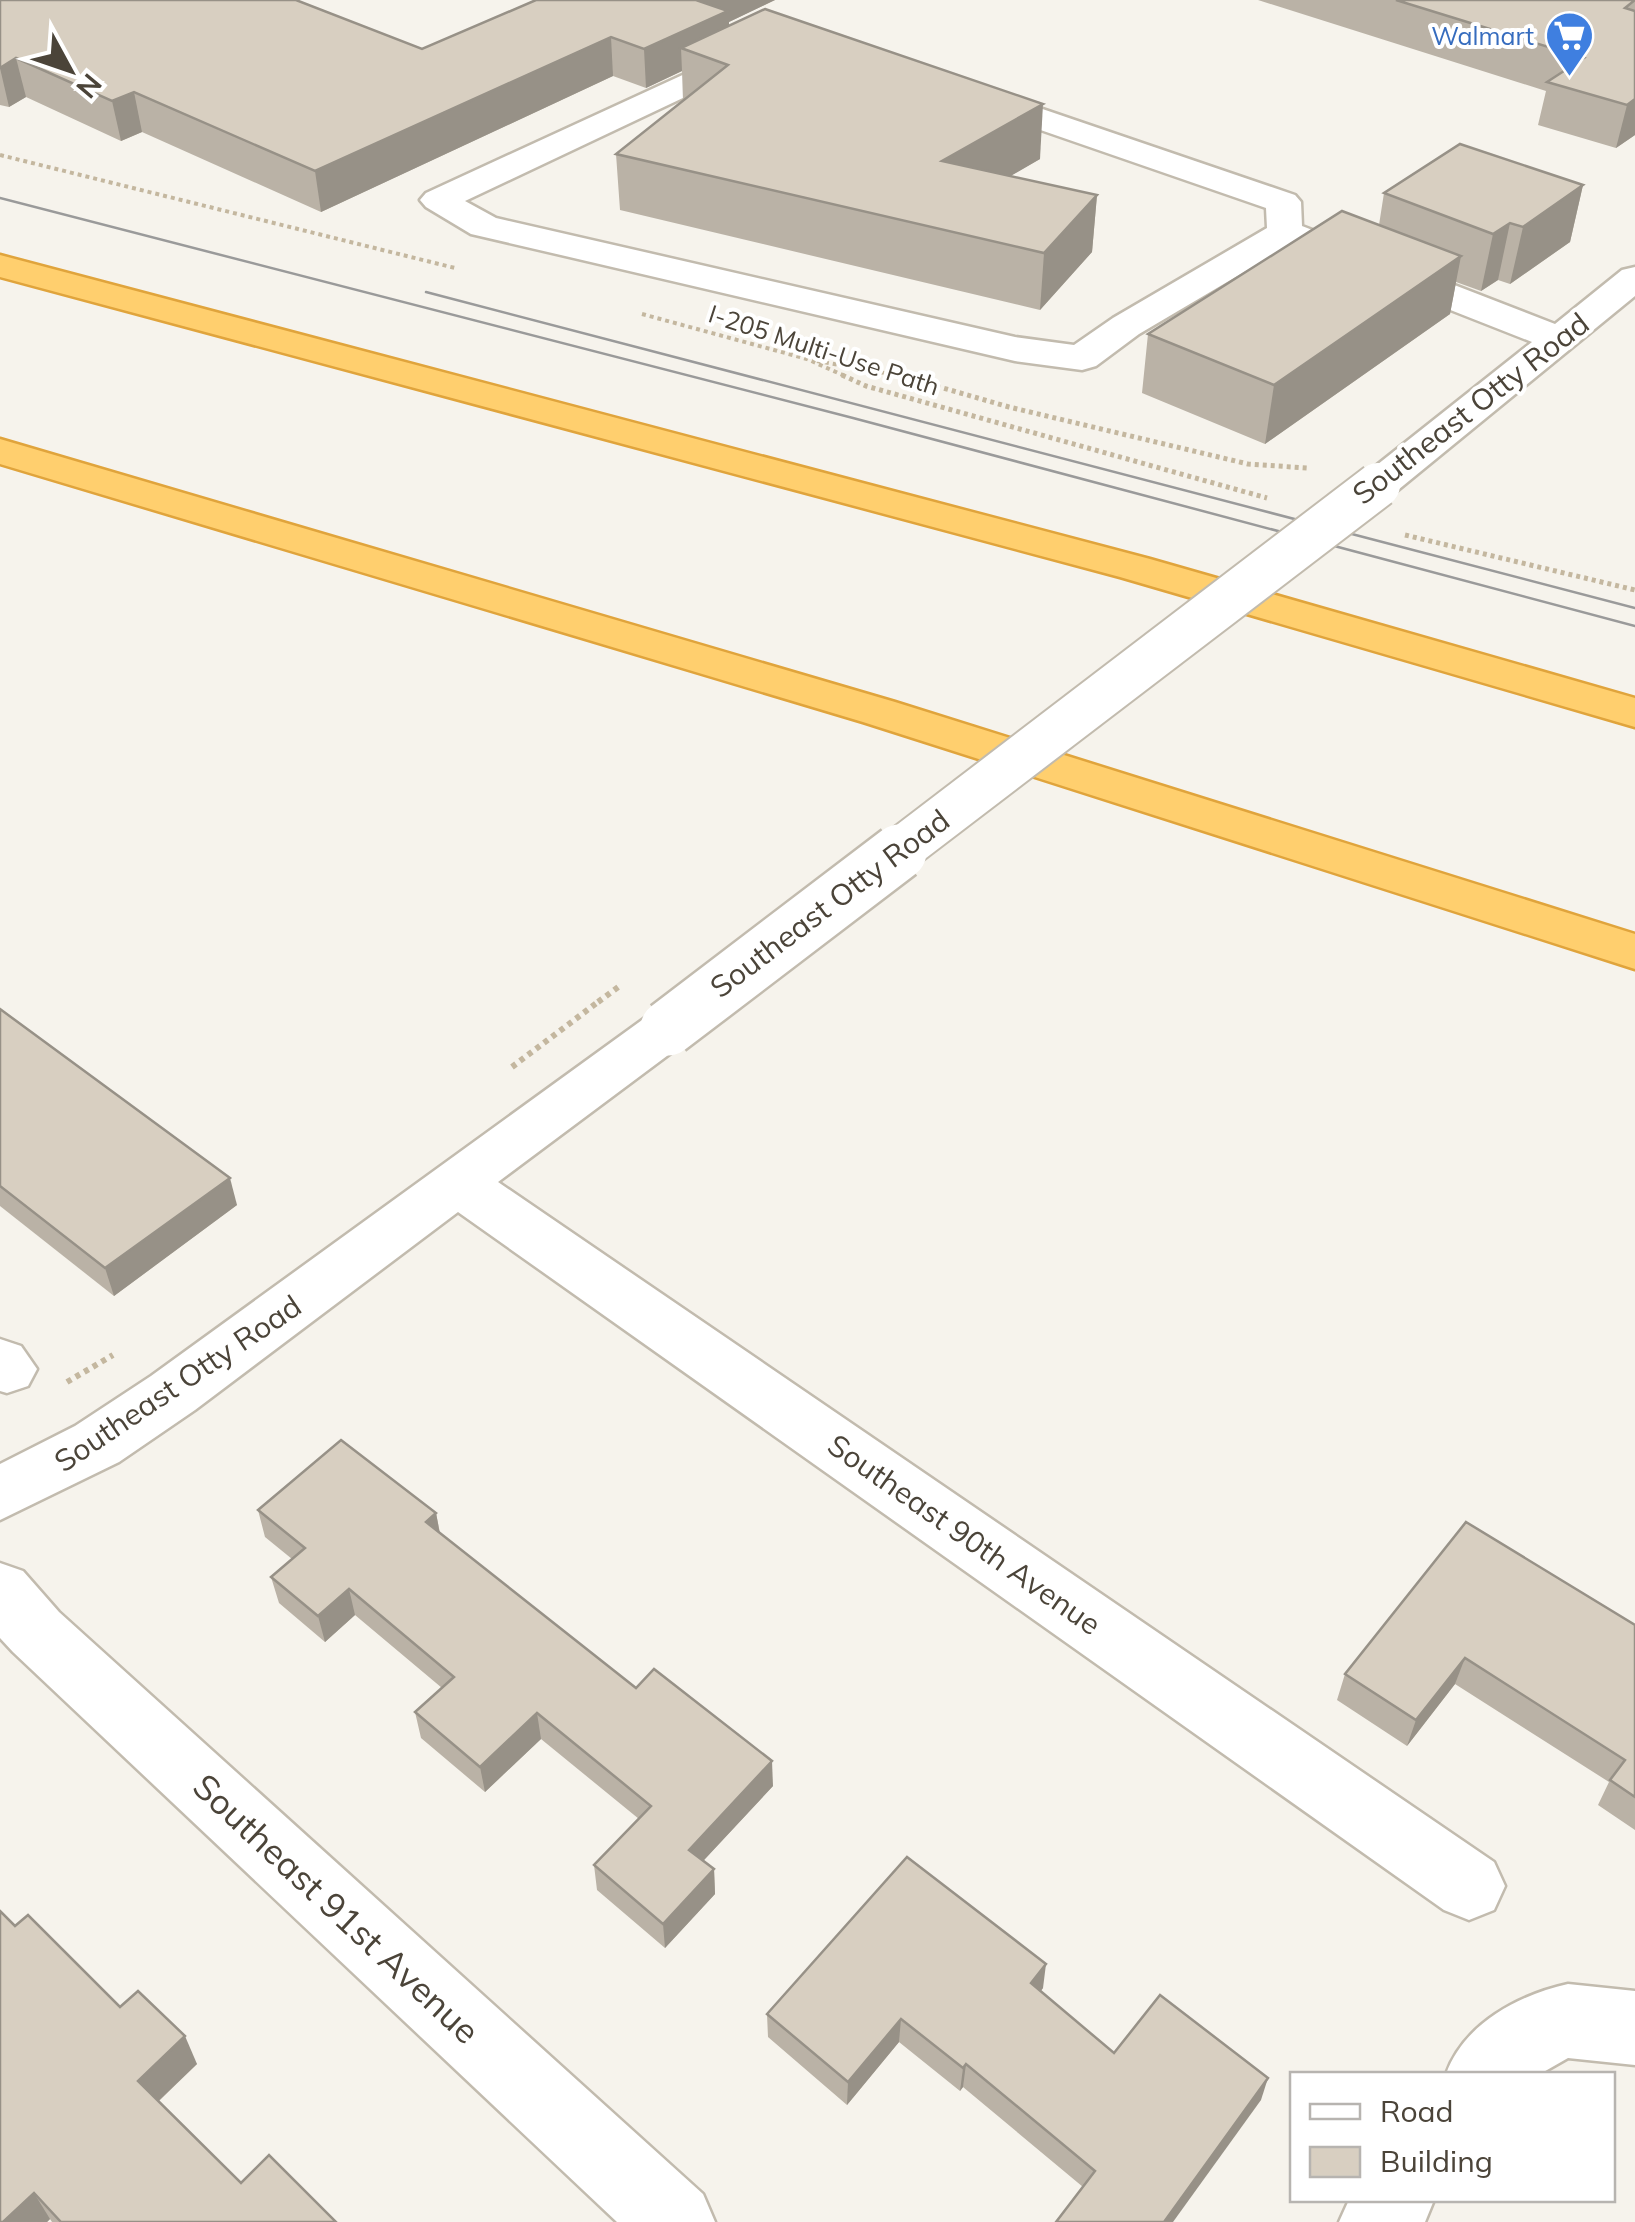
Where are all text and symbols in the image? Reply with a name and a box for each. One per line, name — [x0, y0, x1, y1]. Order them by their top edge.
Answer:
supermarket icon: Walmart — [1543, 10, 1595, 78]
north arrow — [20, 20, 120, 120]
place label: Walmart — [1431, 20, 1534, 51]
text: N — [69, 67, 110, 106]
street label: I-205 Multi-Use Path — [705, 298, 943, 401]
street label: Southeast Otty Road — [1344, 304, 1596, 512]
street label: Southeast Otty Road — [702, 801, 957, 1006]
street label: Southeast Otty Road — [47, 1286, 308, 1480]
street label: Southeast 90th Avenue — [821, 1425, 1109, 1643]
street label: Southeast 91st Avenue — [184, 1764, 489, 2053]
legend — [1290, 2072, 1615, 2202]
text: Road — [1380, 2092, 1454, 2130]
text: Building — [1380, 2142, 1493, 2180]

